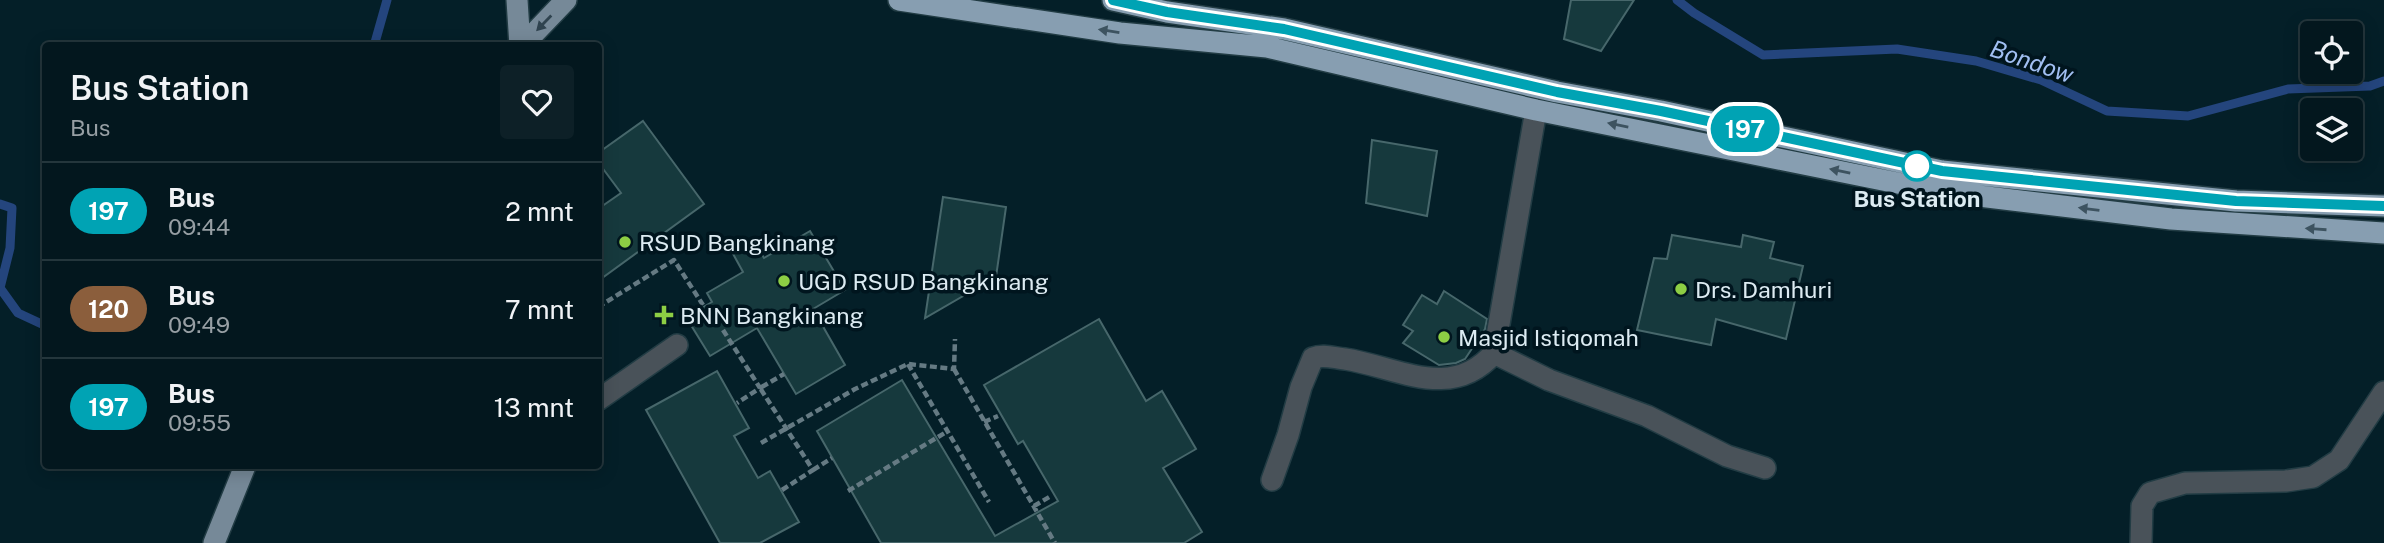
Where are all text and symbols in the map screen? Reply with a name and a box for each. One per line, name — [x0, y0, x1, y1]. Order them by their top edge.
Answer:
one-way arrow — [536, 14, 552, 31]
map controls — [2300, 21, 2363, 161]
button: locate — [2300, 21, 2363, 84]
one-way arrow — [1097, 25, 1119, 36]
water label: Bondow — [1987, 34, 2079, 89]
button: heart — [500, 65, 574, 139]
text: Bus Station — [70, 69, 249, 107]
button: layers — [2300, 98, 2363, 161]
line badge: 197 — [1705, 106, 1785, 152]
text: Bus — [70, 114, 110, 141]
text: 197 — [1725, 115, 1765, 143]
one-way arrow — [1607, 119, 1629, 130]
marker: Bus Station — [1902, 151, 1932, 181]
one-way arrow — [1829, 165, 1851, 176]
text: Bus — [168, 182, 215, 213]
place label: Bus Station — [1854, 185, 1980, 212]
text: 2 mnt — [505, 196, 574, 227]
text: 197 — [88, 197, 129, 225]
one-way arrow — [2078, 204, 2100, 215]
text: 09:44 — [168, 213, 230, 240]
one-way arrow — [2305, 223, 2327, 234]
place label: RSUD Bangkinang — [639, 229, 835, 256]
marker: RSUD Bangkinang — [617, 234, 633, 250]
place label: UGD RSUD Bangkinang — [798, 268, 1049, 295]
marker: UGD RSUD Bangkinang — [776, 273, 792, 289]
place label: Drs. Damhuri — [1695, 276, 1832, 303]
text: Bus — [168, 280, 215, 311]
marker: Drs. Damhuri — [1673, 281, 1689, 297]
text: 7 mnt — [505, 294, 574, 325]
text: 120 — [88, 295, 129, 323]
place label: BNN Bangkinang — [680, 302, 864, 329]
marker: BNN Bangkinang — [654, 305, 674, 325]
text: 09:49 — [168, 311, 230, 338]
place label: Masjid Istiqomah — [1458, 324, 1639, 351]
marker: Masjid Istiqomah — [1436, 329, 1452, 345]
text: Bus — [168, 378, 215, 409]
text: 13 mnt — [494, 392, 574, 423]
text: 197 — [88, 393, 129, 421]
text: 09:55 — [168, 409, 231, 436]

